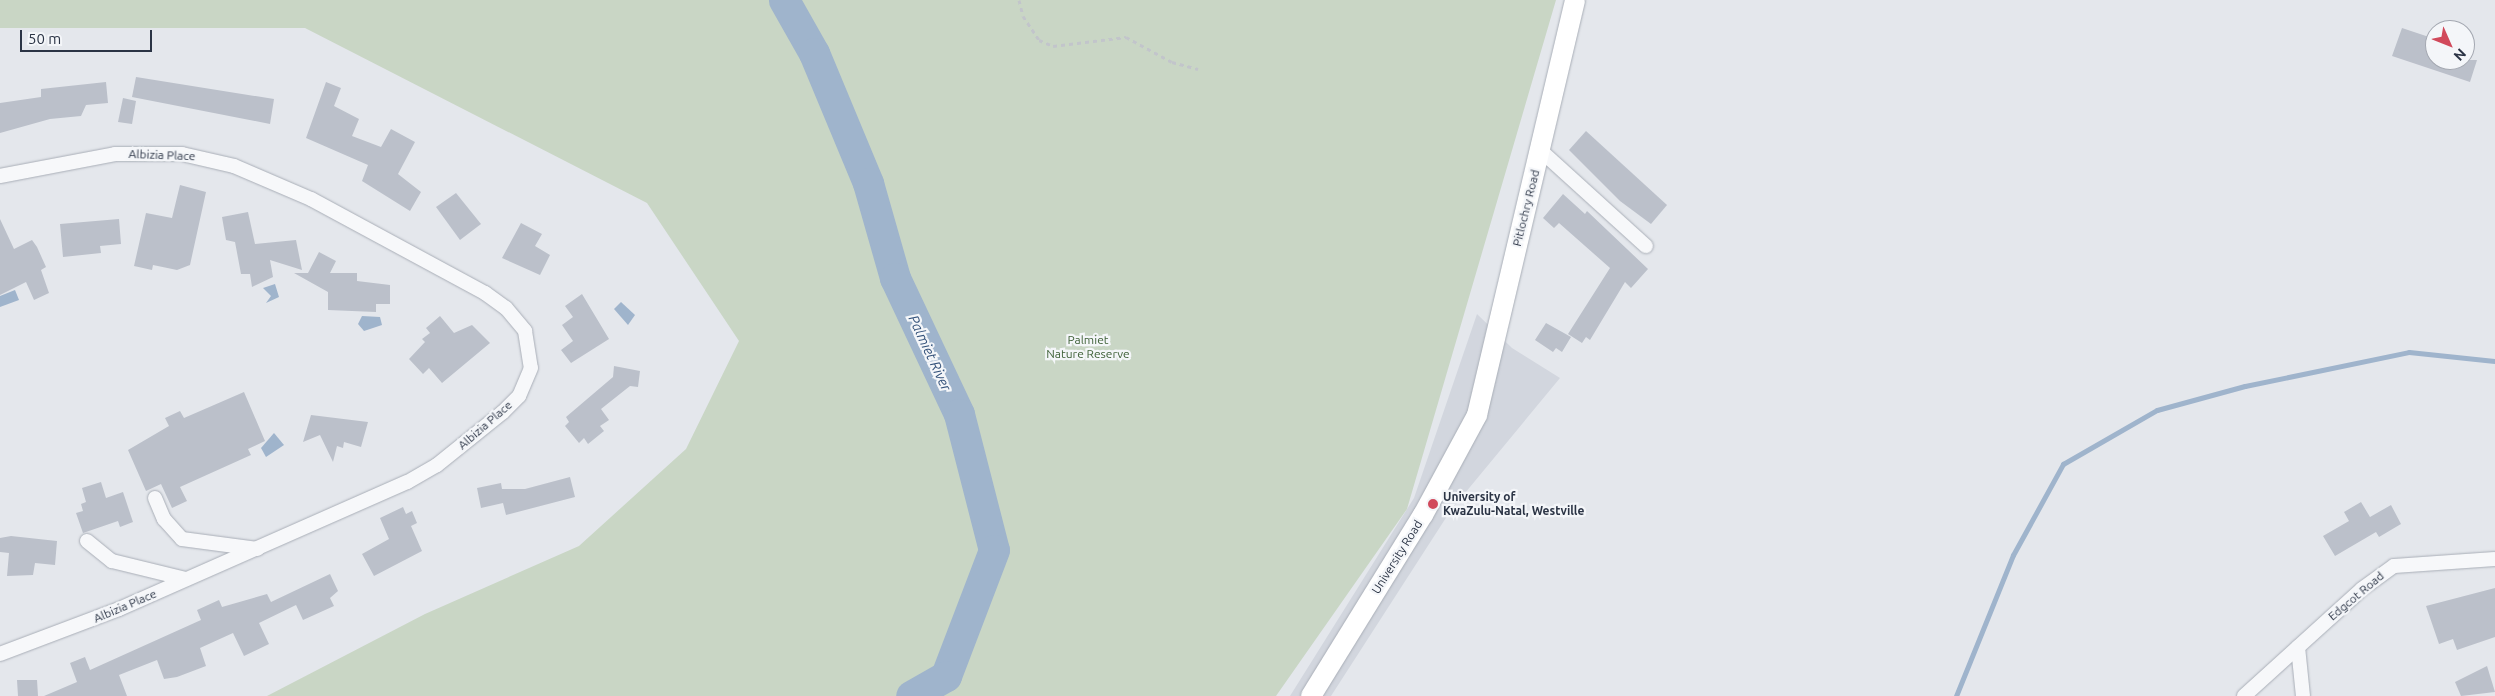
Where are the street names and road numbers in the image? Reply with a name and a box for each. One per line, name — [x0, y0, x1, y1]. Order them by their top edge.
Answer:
street label: Albizia Place — [128, 147, 196, 163]
street label: Pitlochry Road — [1510, 168, 1542, 248]
street label: Albizia Place — [455, 398, 515, 452]
street label: University Road — [1369, 518, 1425, 596]
street label: Edgcot Road — [2325, 569, 2387, 623]
street label: Albizia Place — [91, 586, 159, 626]

